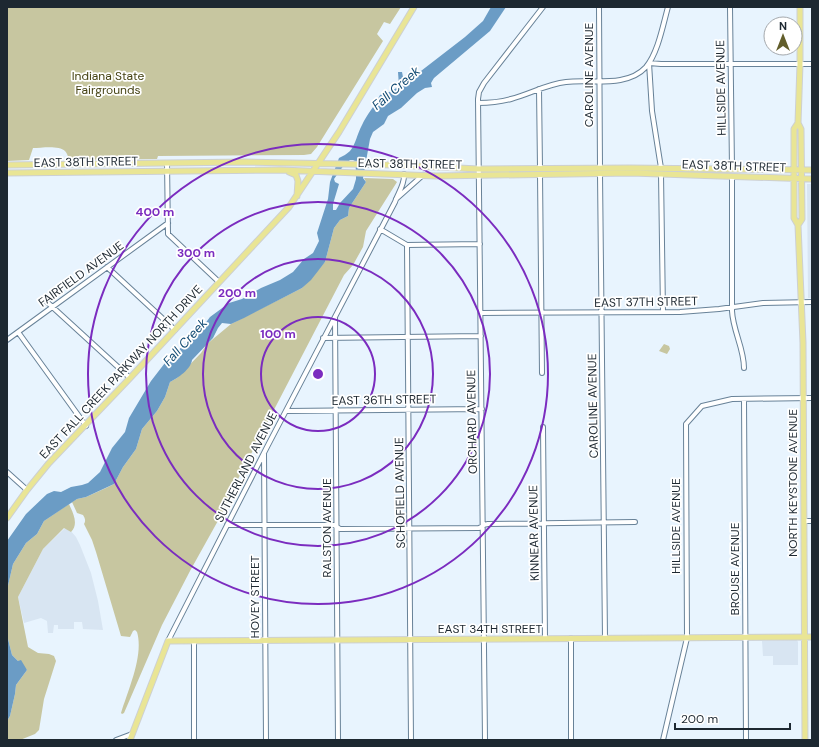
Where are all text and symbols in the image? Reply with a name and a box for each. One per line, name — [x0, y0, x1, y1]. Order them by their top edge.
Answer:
north arrow — [763, 16, 803, 56]
text: N — [779, 19, 787, 33]
street label: CAROLINE AVENUE — [581, 22, 597, 127]
street label: HILLSIDE AVENUE — [712, 40, 730, 136]
water label: Fall Creek — [368, 62, 424, 114]
park label: Indiana State Fairgrounds — [72, 68, 144, 98]
street label: EAST 38TH STREET — [34, 153, 139, 171]
street label: EAST 38TH STREET — [358, 155, 463, 173]
street label: EAST 38TH STREET — [682, 156, 787, 176]
text: 400 m — [136, 204, 174, 220]
street label: FAIRFIELD AVENUE — [35, 237, 127, 310]
text: 300 m — [177, 245, 215, 261]
street label: EAST FALL CREEK PARKWAY NORTH DRIVE — [36, 282, 206, 462]
text: 200 m — [218, 285, 256, 301]
street label: EAST 37TH STREET — [594, 293, 698, 311]
water label: Fall Creek — [159, 314, 211, 369]
text: 100 m — [260, 326, 296, 342]
street label: CAROLINE AVENUE — [584, 353, 602, 458]
centre of rings — [311, 367, 325, 381]
street label: ORCHARD AVENUE — [463, 370, 481, 474]
street label: EAST 36TH STREET — [332, 391, 437, 409]
street label: SUTHERLAND AVENUE — [211, 409, 281, 525]
street label: NORTH KEYSTONE AVENUE — [785, 409, 801, 557]
street label: SCHOFIELD AVENUE — [391, 437, 409, 549]
street label: RALSTON AVENUE — [319, 478, 335, 578]
street label: HILLSIDE AVENUE — [668, 478, 684, 574]
street label: KINNEAR AVENUE — [525, 485, 543, 581]
street label: BROUSE AVENUE — [727, 522, 743, 616]
street label: HOVEY STREET — [247, 555, 263, 639]
street label: EAST 34TH STREET — [438, 621, 542, 637]
scale bar — [675, 705, 790, 731]
text: 200 m — [681, 711, 718, 727]

